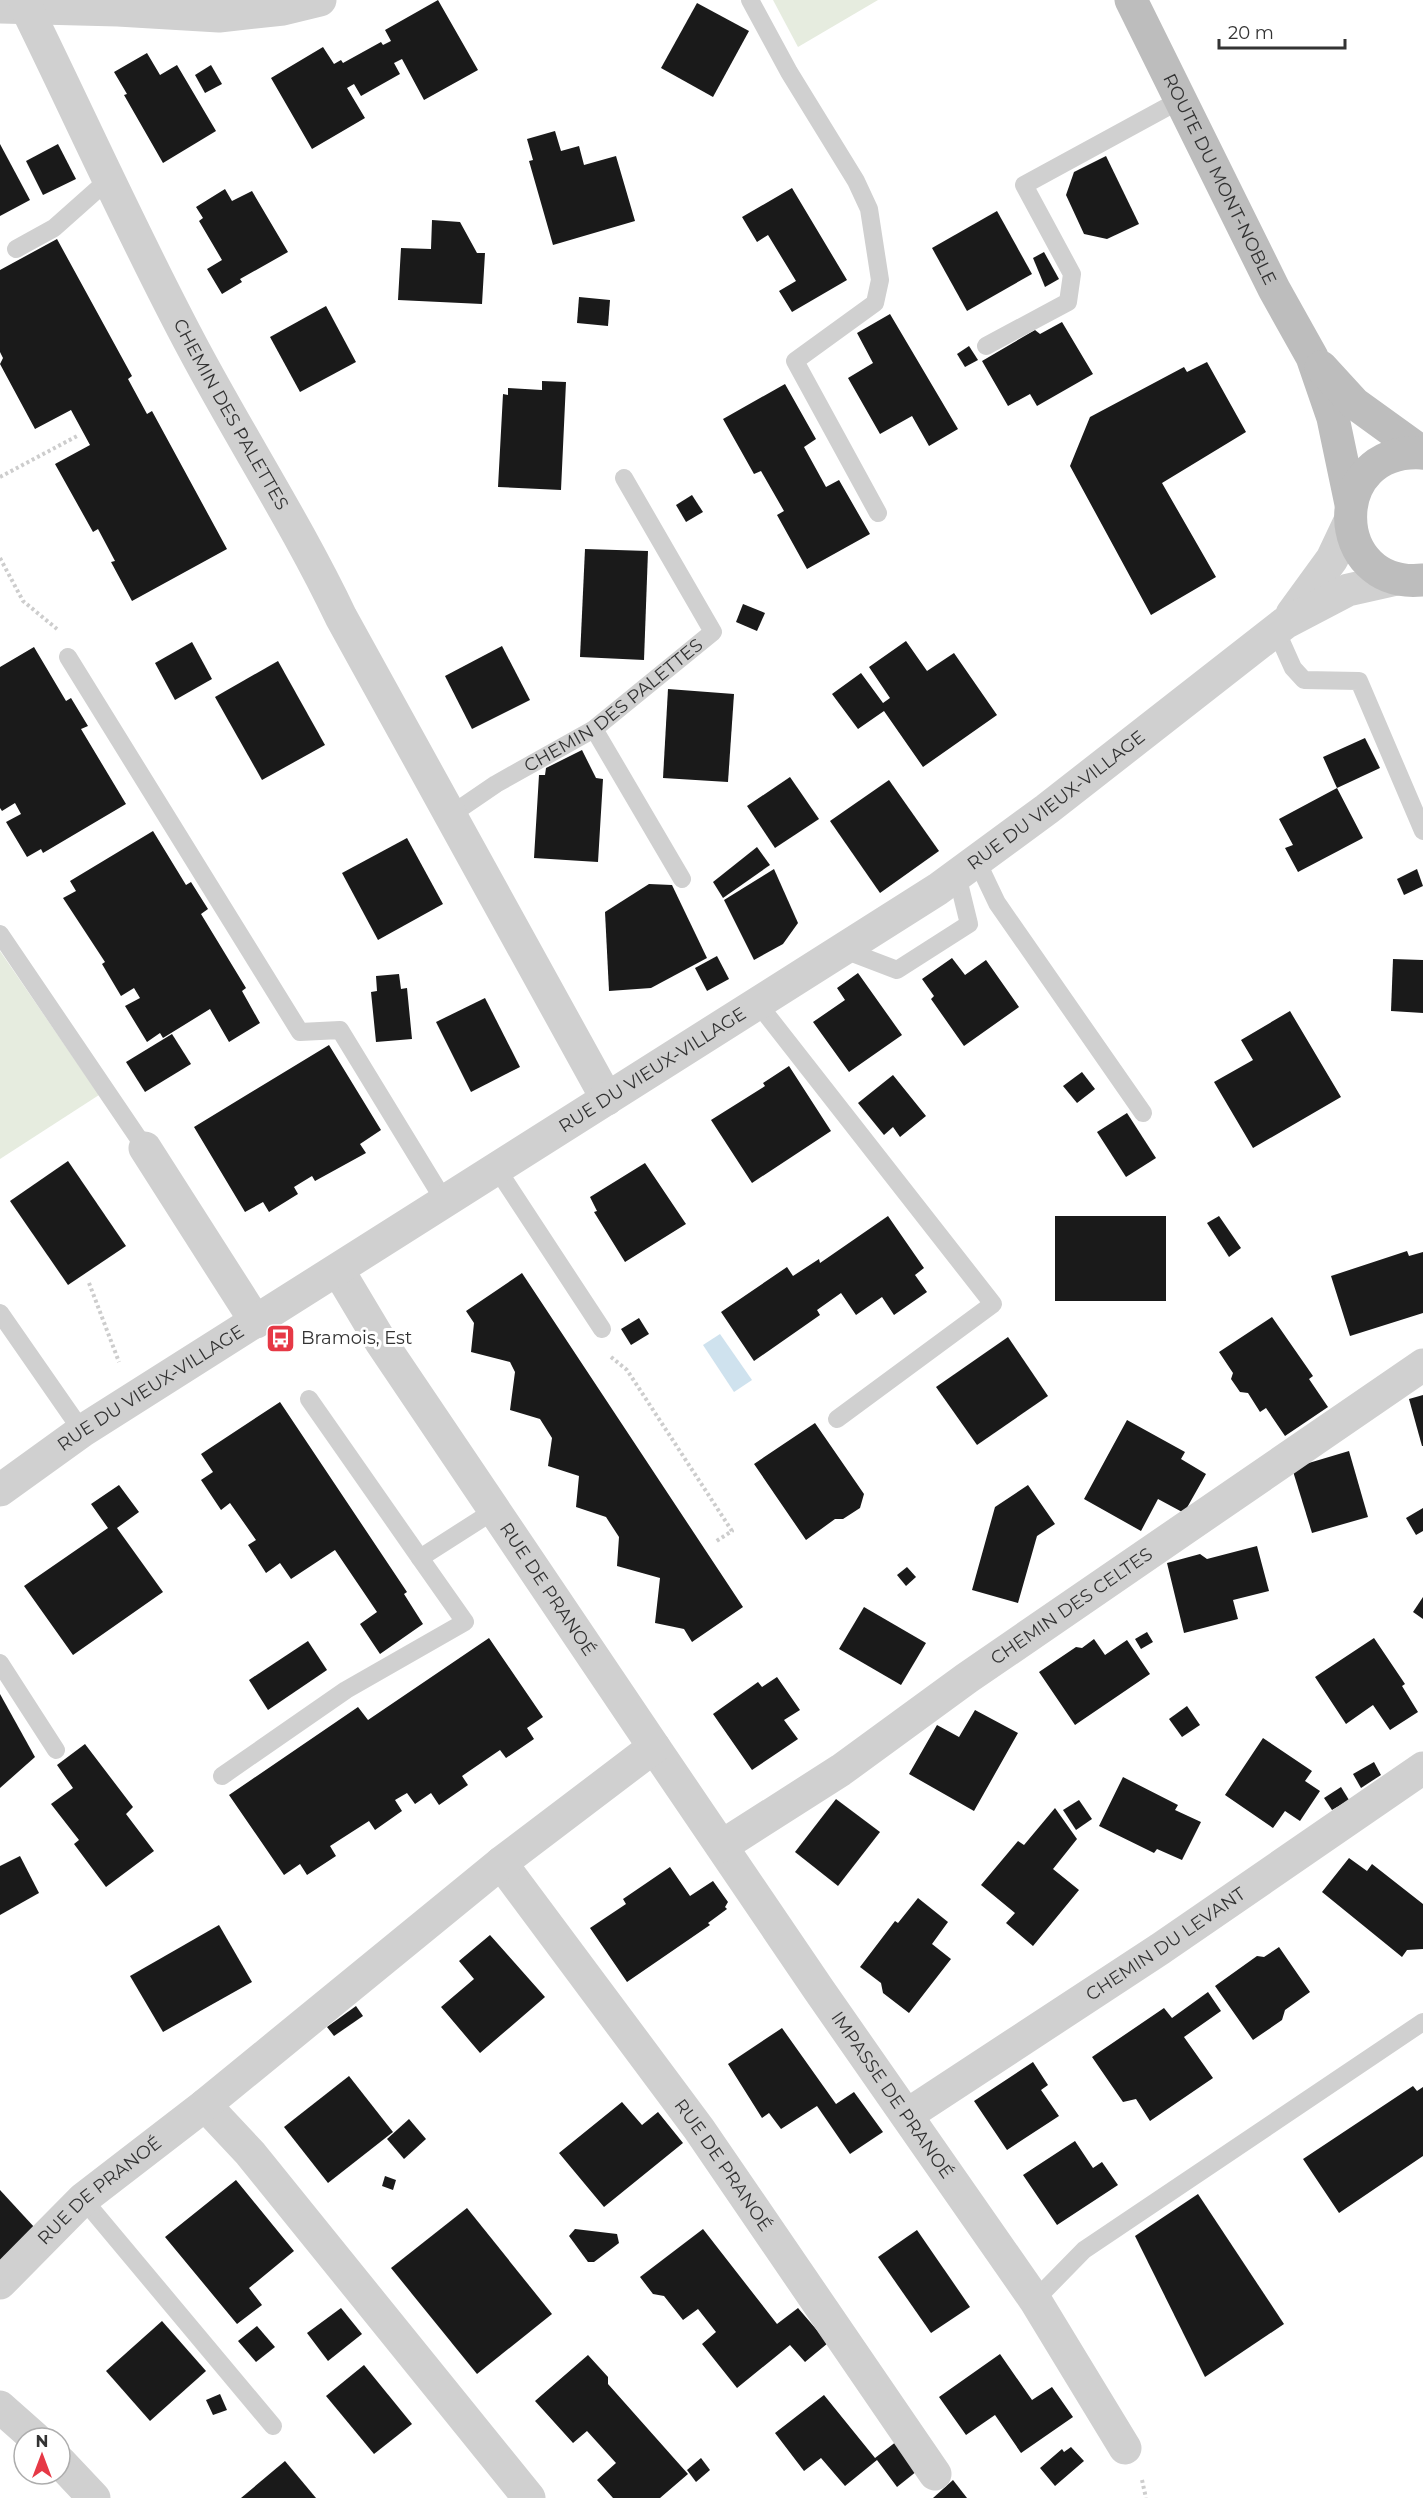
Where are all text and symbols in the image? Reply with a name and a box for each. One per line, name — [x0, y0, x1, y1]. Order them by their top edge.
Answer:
scale bar — [1219, 12, 1345, 50]
text: 20 m — [1228, 22, 1274, 44]
street label: ROUTE DU MONT-NOBLE — [1158, 70, 1281, 288]
street label: CHEMIN DES PALETTES — [168, 315, 293, 514]
street label: CHEMIN DES PALETTES — [520, 634, 707, 777]
street label: RUE DU VIEUX-VILLAGE — [963, 726, 1149, 875]
street label: RUE DU VIEUX-VILLAGE — [555, 1002, 750, 1137]
street label: RUE DU VIEUX-VILLAGE — [53, 1320, 248, 1456]
bus stop icon: Bramois, Est — [264, 1322, 296, 1354]
place label: Bramois, Est — [301, 1327, 412, 1349]
street label: RUE DE PRANOÉ — [495, 1518, 600, 1660]
street label: CHEMIN DES CELTES — [986, 1543, 1157, 1670]
street label: CHEMIN DU LEVANT — [1082, 1882, 1250, 2006]
street label: IMPASSE DE PRANOÉ — [826, 2007, 958, 2183]
street label: RUE DE PRANOÉ — [669, 2095, 777, 2235]
street label: RUE DE PRANOÉ — [33, 2132, 166, 2250]
north arrow — [12, 2426, 72, 2486]
text: N — [36, 2432, 48, 2451]

